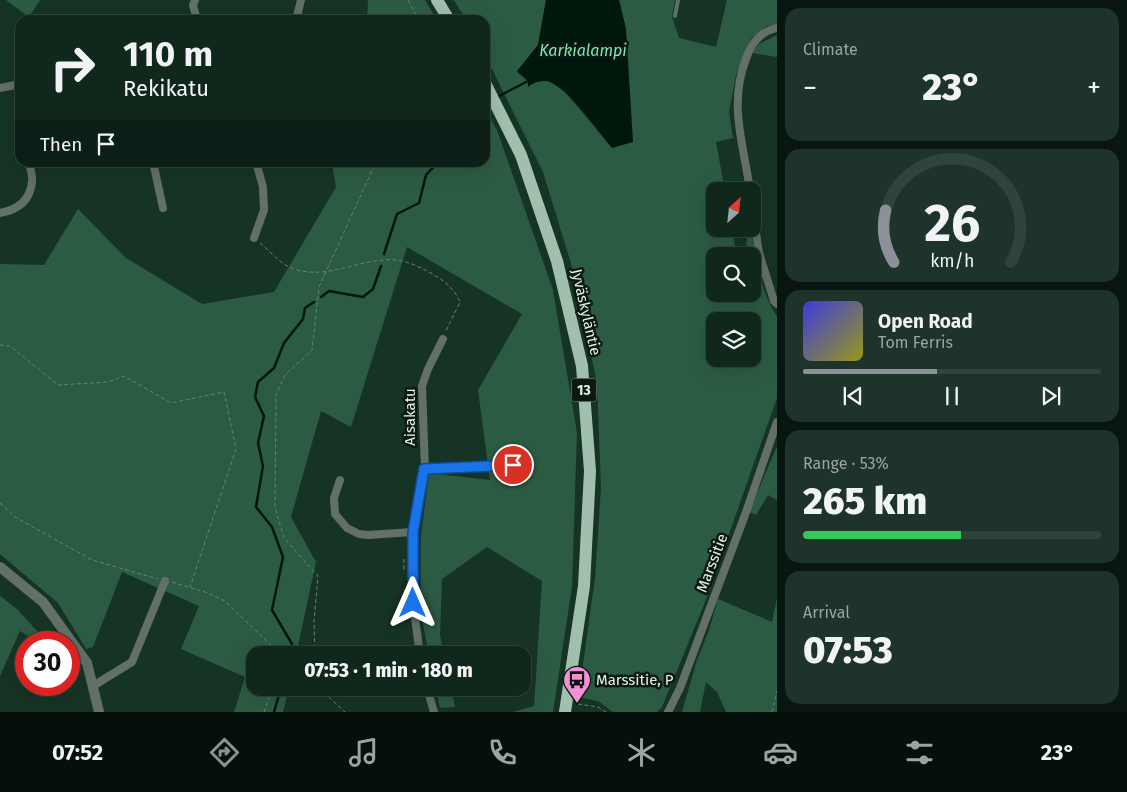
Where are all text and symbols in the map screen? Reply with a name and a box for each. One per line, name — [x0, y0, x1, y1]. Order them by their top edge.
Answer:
text: 110 m — [123, 33, 213, 75]
icon: right — [40, 35, 105, 100]
text: Climate — [803, 40, 858, 59]
water label: Karkialampi — [539, 41, 627, 60]
text: 23° — [922, 64, 982, 110]
text: − — [803, 71, 817, 104]
text: + — [1087, 71, 1101, 104]
text: Rekikatu — [123, 75, 209, 102]
icon: arrive — [92, 130, 120, 158]
text: Then — [40, 133, 82, 156]
north arrow — [706, 182, 761, 238]
map controls — [706, 182, 761, 367]
text: 26 — [924, 192, 980, 255]
button: search — [706, 247, 761, 302]
text: km/h — [930, 250, 974, 272]
street label: Jyväskyläntie — [567, 267, 605, 357]
text: Open Road — [878, 310, 973, 333]
button: layers — [706, 312, 761, 367]
text: Tom Ferris — [878, 333, 953, 352]
road number: 13 — [572, 378, 596, 402]
icon: previous — [839, 382, 867, 410]
icon: pause — [938, 382, 966, 410]
icon: next — [1037, 382, 1065, 410]
street label: Aisakatu — [401, 388, 419, 446]
pin — [492, 444, 534, 486]
icon: arrive — [499, 451, 527, 479]
text: Range · 53% — [803, 454, 889, 473]
text: 265 km — [803, 478, 927, 524]
street label: Marssitie — [693, 531, 731, 595]
position arrow — [386, 576, 438, 628]
text: Arrival — [803, 603, 850, 622]
text: 07:53 — [803, 627, 893, 673]
speed limit sign: 30 — [15, 631, 80, 696]
text: 07:53 · 1 min · 180 m — [304, 659, 473, 682]
bus stop icon: Marssitie, P — [562, 665, 592, 704]
place label: Marssitie, P — [596, 671, 674, 689]
icon: directions — [207, 735, 242, 770]
icon: music — [346, 735, 381, 770]
icon: phone — [485, 735, 520, 770]
icon: climate — [624, 735, 659, 770]
icon: car — [763, 735, 798, 770]
icon: filters — [902, 735, 937, 770]
text: 07:52 — [52, 739, 103, 766]
text: 23° — [1041, 739, 1075, 766]

